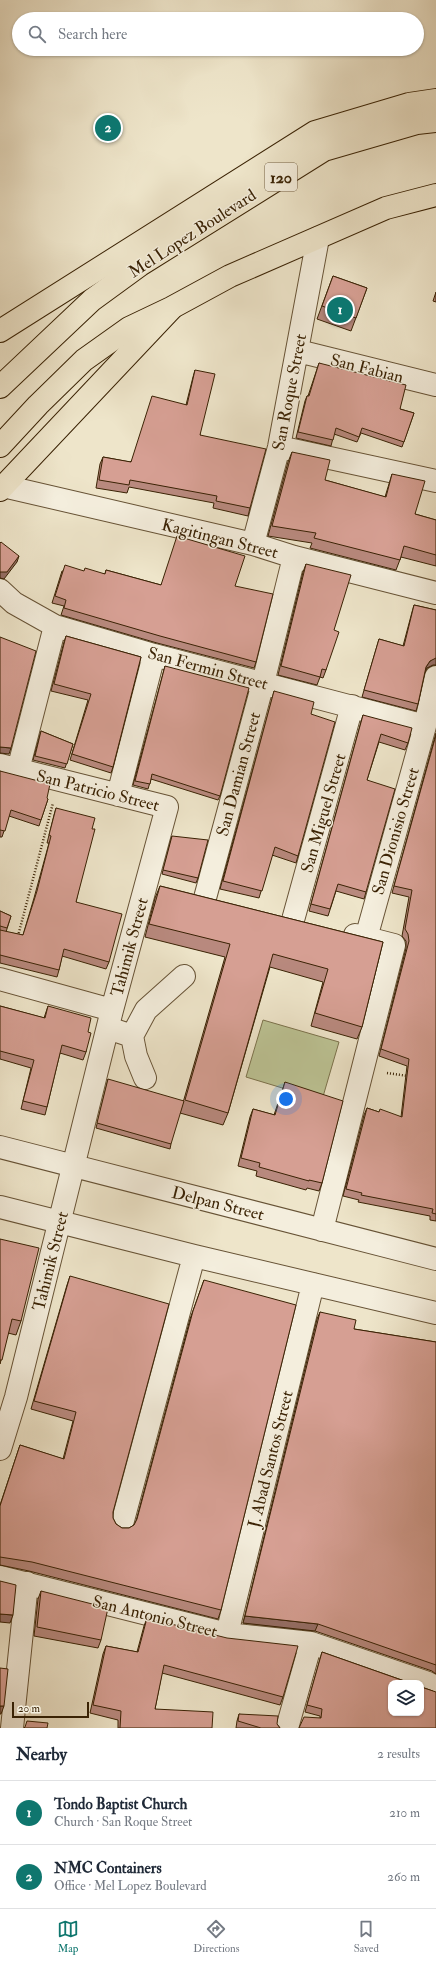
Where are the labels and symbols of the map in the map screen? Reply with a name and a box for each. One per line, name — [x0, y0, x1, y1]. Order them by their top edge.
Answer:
pin: 2 — [95, 113, 121, 143]
road number: 120 — [265, 163, 297, 191]
street label: Mel Lopez Boulevard — [125, 184, 261, 283]
pin: 1 — [327, 295, 353, 325]
street label: San Roque Street — [268, 332, 311, 452]
street label: San Fabian — [328, 349, 406, 388]
street label: Kagitingan Street — [160, 514, 281, 563]
street label: San Fermin Street — [145, 642, 271, 695]
street label: San Damian Street — [212, 709, 265, 839]
street label: San Miguel Street — [296, 751, 351, 875]
street label: San Patricio Street — [34, 765, 162, 816]
street label: San Dionisio Street — [367, 765, 424, 897]
street label: Tahimik Street — [106, 895, 153, 999]
your location — [276, 1089, 296, 1109]
street label: Delpan Street — [169, 1182, 267, 1226]
street label: Tahimik Street — [28, 1209, 73, 1313]
street label: J. Abad Santos Street — [243, 1388, 299, 1531]
street label: San Antonio Street — [90, 1591, 220, 1642]
scale bar — [12, 1700, 89, 1719]

